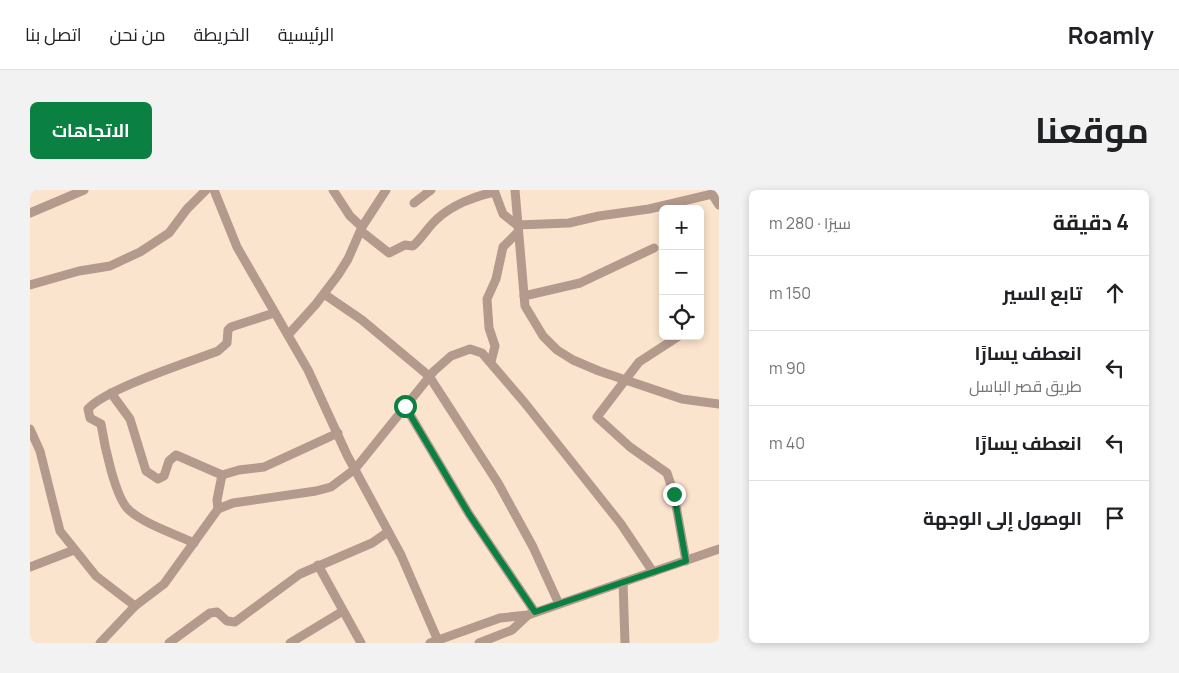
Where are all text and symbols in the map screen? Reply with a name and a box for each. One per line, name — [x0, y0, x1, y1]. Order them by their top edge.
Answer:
text: Roamly — [1068, 18, 1154, 51]
text: اتصل بنا — [25, 22, 82, 46]
text: من نحن — [110, 22, 166, 46]
text: الخريطة — [194, 22, 250, 46]
text: الرئيسية — [278, 22, 334, 46]
button: الاتجاهات — [30, 102, 152, 159]
text: موقعنا — [1035, 106, 1149, 154]
map controls — [659, 205, 704, 340]
button: + — [659, 205, 704, 250]
text: 4 دقيقة — [1053, 208, 1129, 236]
text: سيرًا · 280 m — [769, 212, 851, 234]
button: − — [659, 250, 704, 295]
icon: ahead — [1101, 279, 1129, 307]
text: تابع السير — [1003, 280, 1082, 306]
text: 150 m — [769, 282, 811, 304]
button: locate — [659, 295, 704, 340]
text: انعطف يسارًا — [975, 340, 1082, 366]
icon: left — [1101, 354, 1129, 382]
text: 90 m — [769, 357, 805, 379]
text: طريق قصر الباسل — [969, 375, 1082, 397]
route start — [394, 395, 417, 418]
icon: left — [1101, 429, 1129, 457]
text: انعطف يسارًا — [975, 430, 1082, 456]
text: 40 m — [769, 432, 805, 454]
route end — [663, 483, 686, 506]
icon: arrive — [1101, 504, 1129, 532]
text: الوصول إلى الوجهة — [923, 505, 1082, 531]

